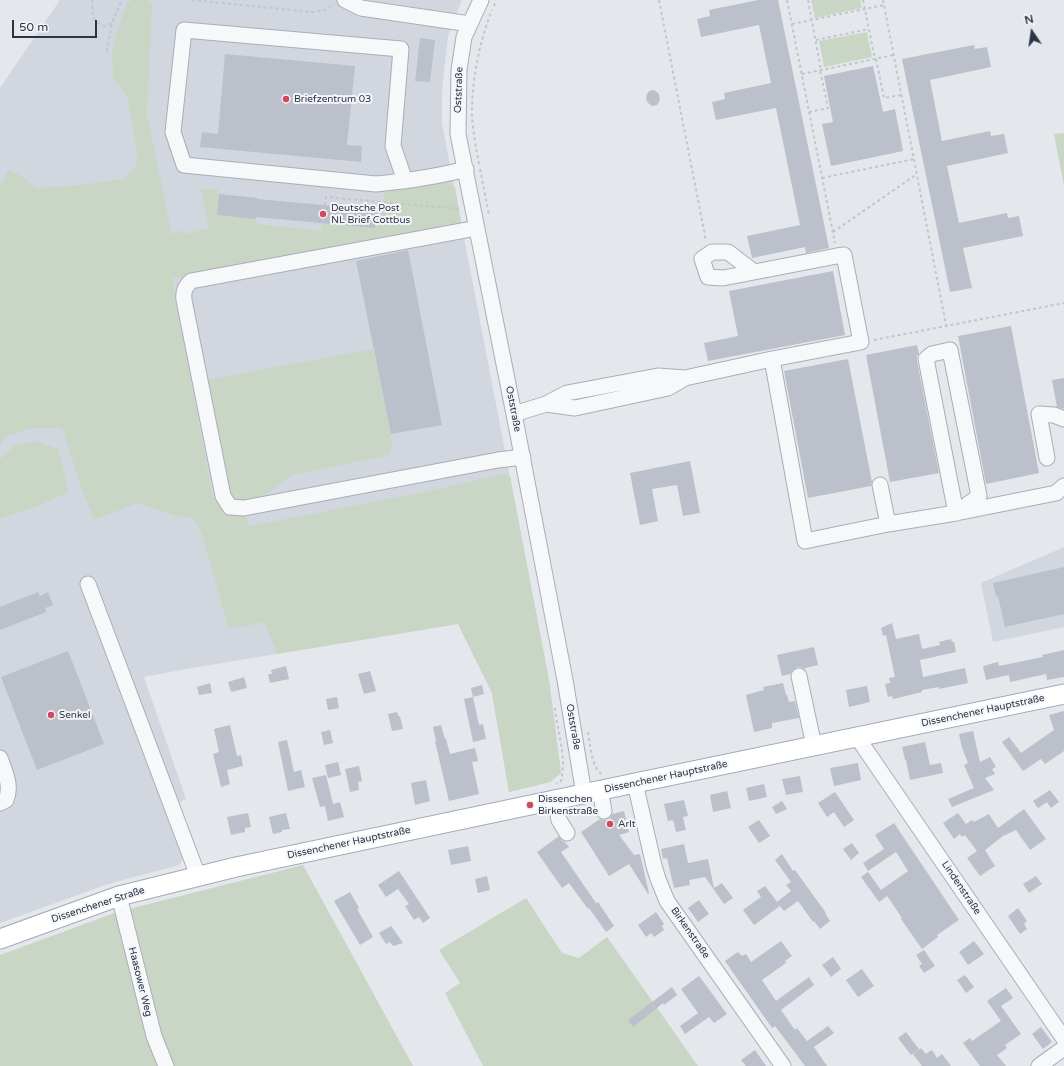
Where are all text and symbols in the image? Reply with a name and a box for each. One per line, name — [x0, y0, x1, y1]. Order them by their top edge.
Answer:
scale bar — [14, 12, 99, 38]
north arrow — [1012, 12, 1052, 52]
text: N — [1023, 12, 1035, 27]
text: 50 m — [19, 20, 48, 34]
street label: Oststraße — [452, 67, 466, 113]
place label: Briefzentrum 03 — [294, 93, 371, 105]
marker: Briefzentrum 03 — [281, 94, 291, 104]
place label: Deutsche Post NL Brief Cottbus — [331, 202, 410, 226]
marker: Deutsche Post NL Brief Cottbus — [318, 209, 328, 219]
street label: Oststraße — [503, 385, 523, 433]
street label: Dissenchener Hauptstraße — [920, 692, 1046, 730]
street label: Oststraße — [563, 703, 583, 751]
place label: Senkel — [59, 709, 90, 721]
marker: Senkel — [46, 710, 56, 720]
street label: Dissenchener Hauptstraße — [603, 758, 729, 796]
place label: Dissenchen Birkenstraße — [538, 793, 598, 816]
marker: Dissenchen Birkenstraße — [525, 800, 535, 810]
place label: Arlt — [618, 818, 636, 830]
marker: Arlt — [605, 819, 615, 829]
street label: Dissenchener Hauptstraße — [286, 824, 412, 862]
street label: Lindenstraße — [939, 859, 983, 917]
street label: Dissenchener Straße — [50, 884, 146, 926]
street label: Birkenstraße — [668, 905, 712, 961]
street label: Haasower Weg — [126, 946, 154, 1018]

